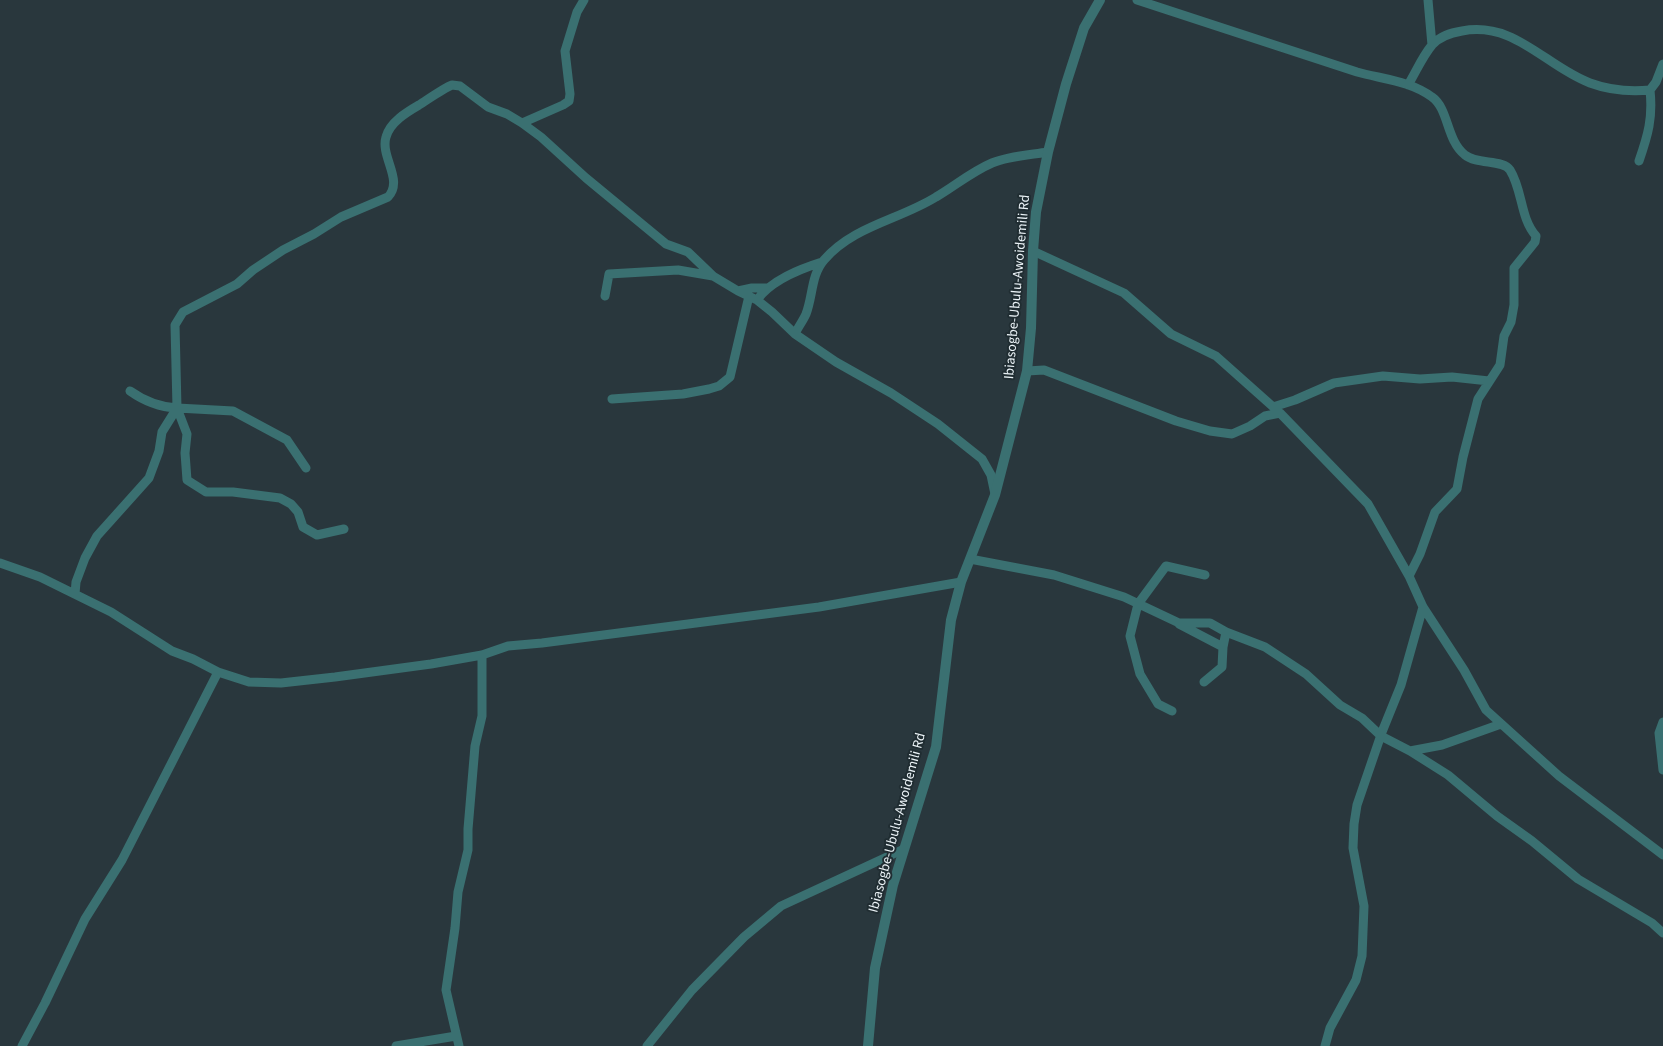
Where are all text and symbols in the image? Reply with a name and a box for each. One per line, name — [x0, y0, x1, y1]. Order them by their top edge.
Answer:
street label: Ibiasogbe-Ubulu-Awoidemili Rd — [1002, 194, 1034, 380]
street label: Ibiasogbe-Ubulu-Awoidemili Rd — [866, 731, 930, 915]

